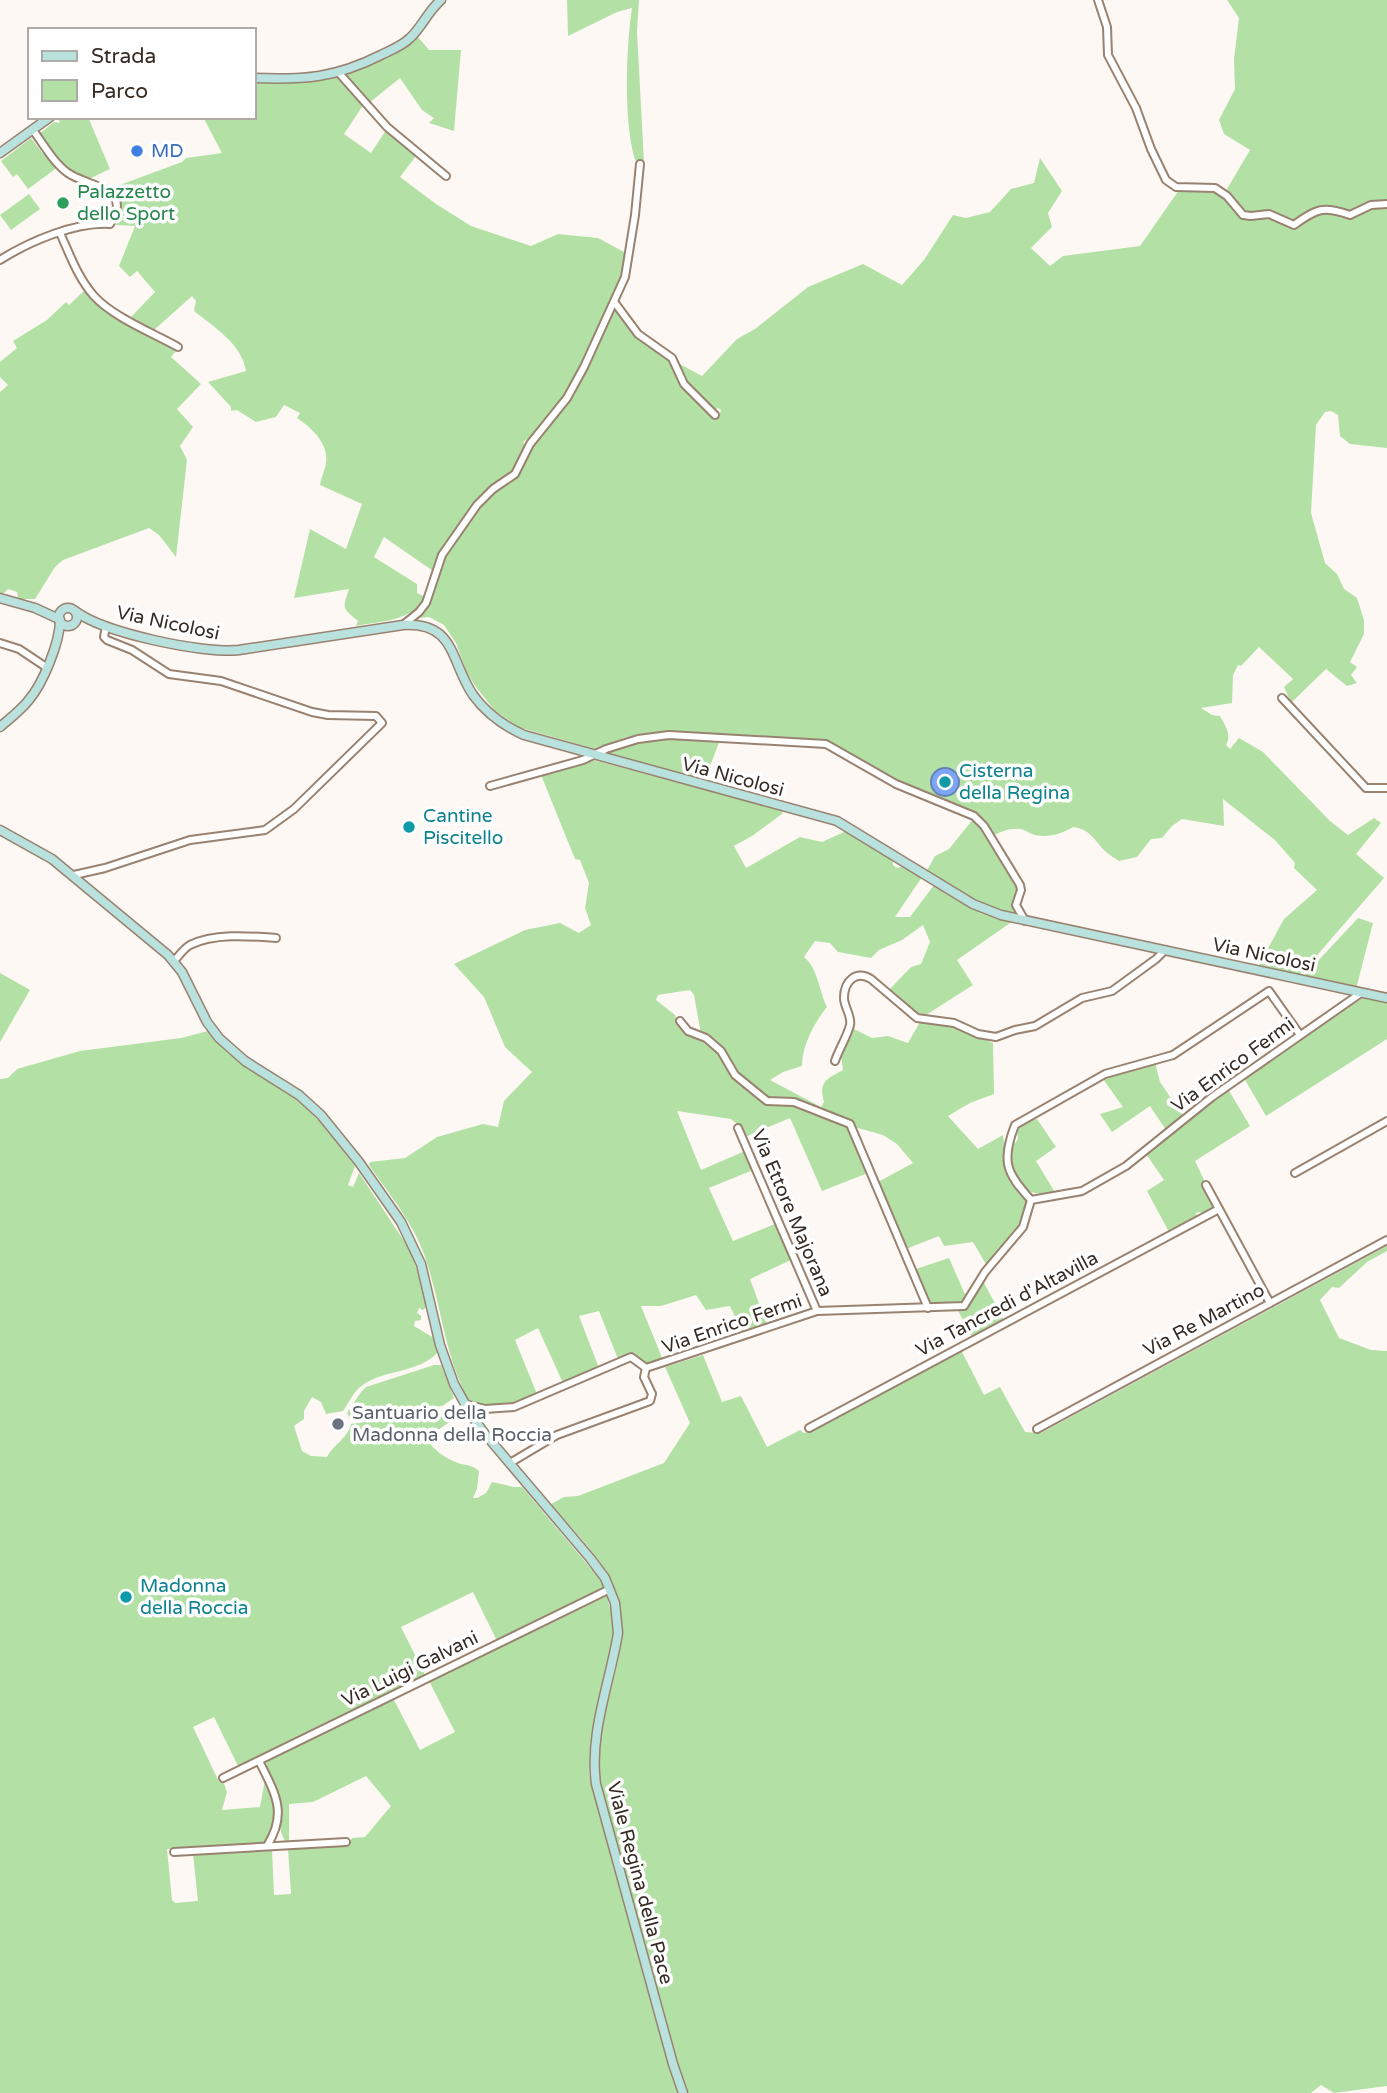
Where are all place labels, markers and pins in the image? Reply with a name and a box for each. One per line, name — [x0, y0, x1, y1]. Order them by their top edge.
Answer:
place label: MD — [151, 140, 184, 162]
marker: MD — [129, 143, 145, 159]
place label: Palazzetto dello Sport — [77, 181, 175, 225]
marker: Palazzetto dello Sport — [55, 195, 71, 211]
place label: Cisterna della Regina — [959, 760, 1070, 804]
marker: Cisterna della Regina — [937, 774, 953, 790]
place label: Cantine Piscitello — [423, 805, 503, 849]
marker: Cantine Piscitello — [401, 819, 417, 835]
place label: Santuario della Madonna della Roccia — [352, 1402, 552, 1446]
marker: Santuario della Madonna della Roccia — [330, 1416, 346, 1432]
place label: Madonna della Roccia — [140, 1575, 249, 1619]
marker: Madonna della Roccia — [118, 1589, 134, 1605]

